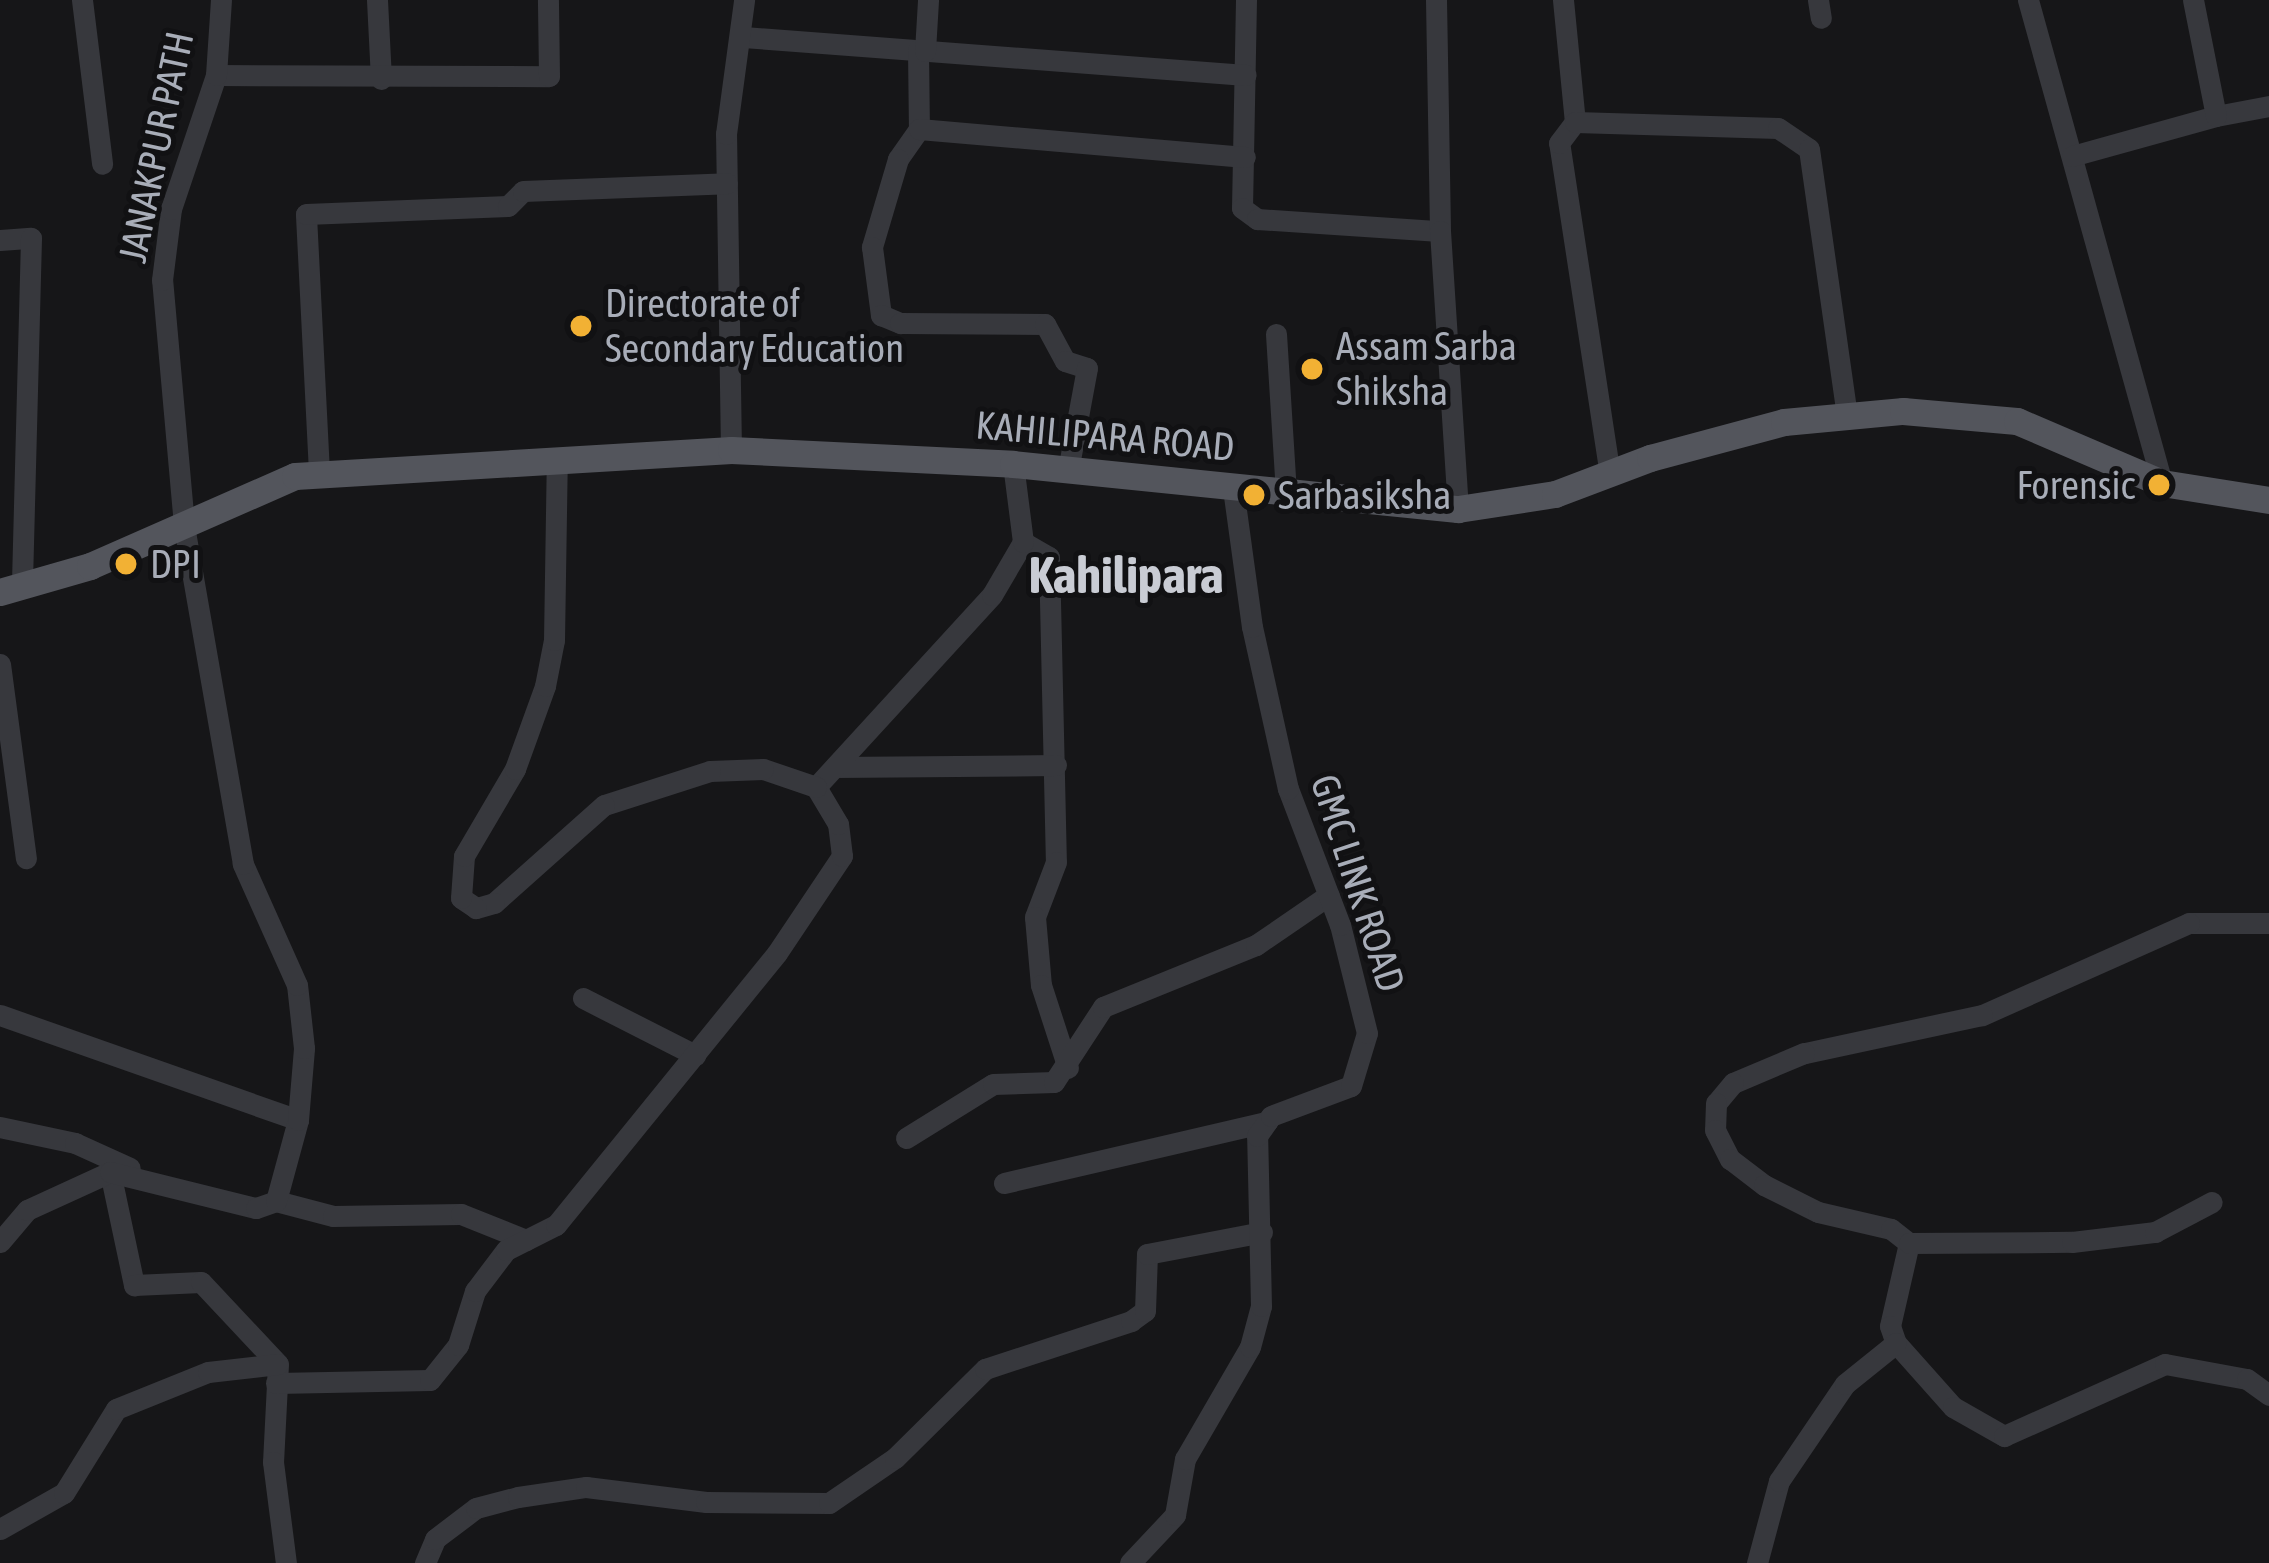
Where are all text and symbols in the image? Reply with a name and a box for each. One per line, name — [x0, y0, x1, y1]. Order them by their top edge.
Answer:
street label: JANAKPUR PATH — [109, 27, 203, 267]
place label: Directorate of Secondary Education — [605, 281, 904, 372]
marker: Directorate of Secondary Education — [568, 313, 594, 339]
place label: Assam Sarba Shiksha — [1336, 324, 1517, 415]
marker: Assam Sarba Shiksha — [1299, 356, 1325, 382]
street label: KAHILIPARA ROAD — [974, 401, 1236, 471]
place label: Forensic — [2016, 462, 2135, 508]
place label: Sarbasiksha — [1278, 472, 1451, 518]
marker: Forensic — [2146, 472, 2172, 498]
marker: Sarbasiksha — [1241, 482, 1267, 508]
place label: DPI — [150, 541, 201, 587]
district label: Kahilipara — [1028, 544, 1224, 606]
marker: DPI — [113, 551, 139, 577]
street label: GMC LINK ROAD — [1301, 769, 1415, 997]

